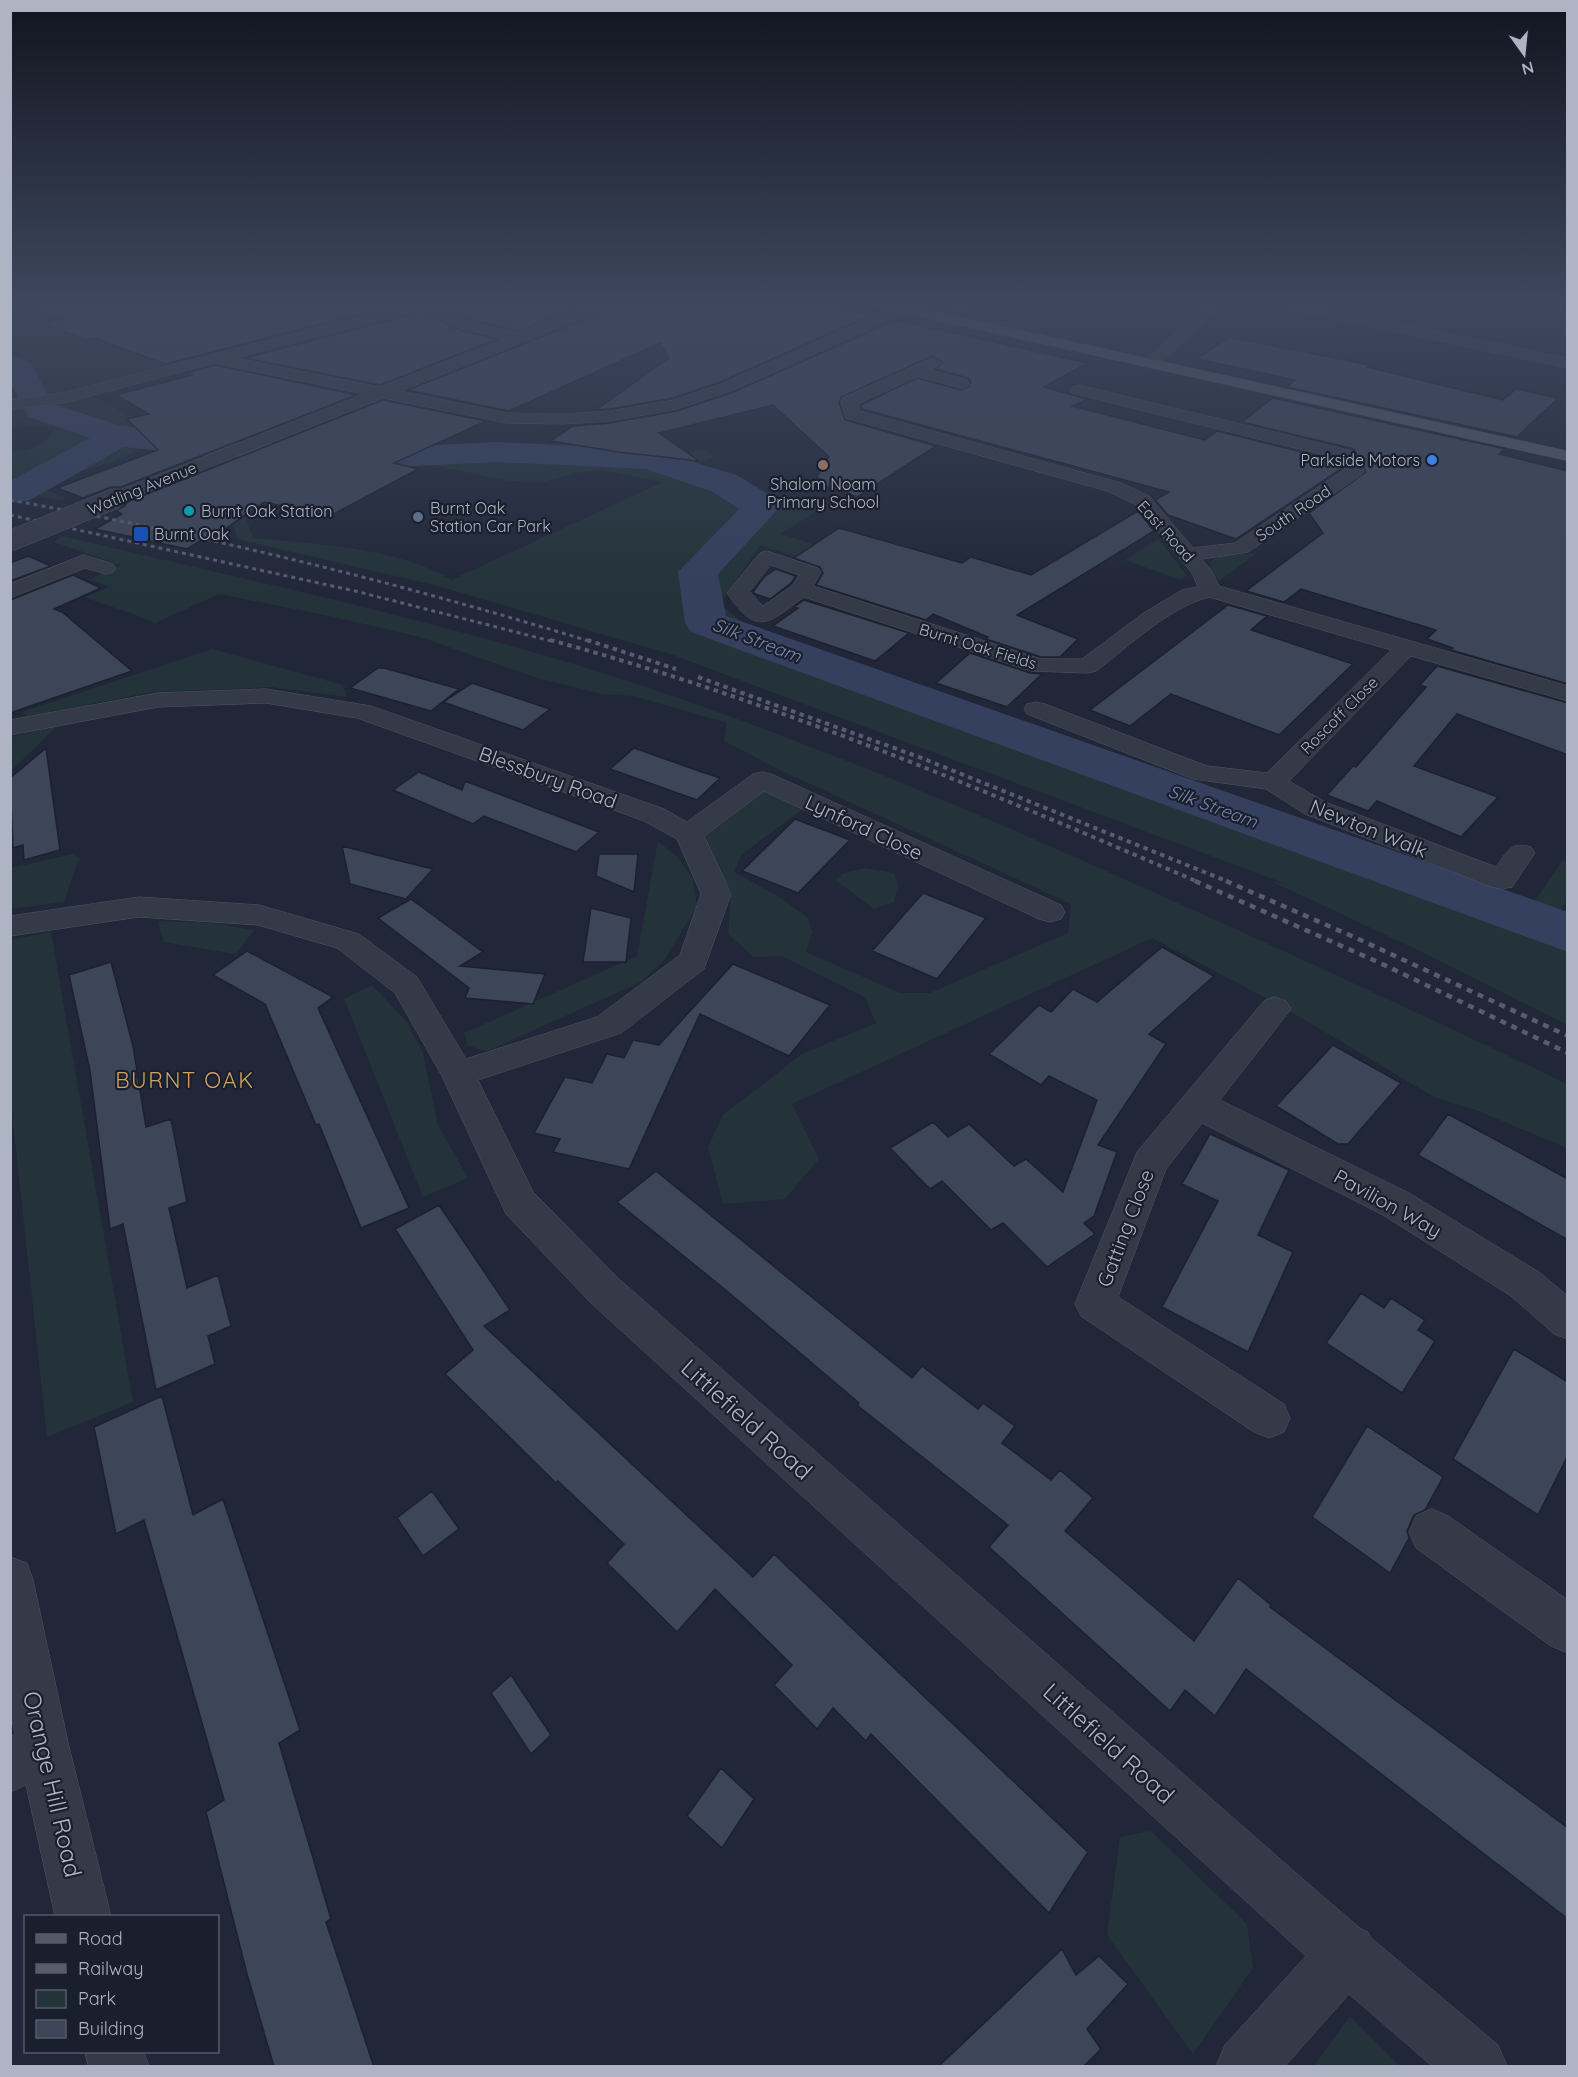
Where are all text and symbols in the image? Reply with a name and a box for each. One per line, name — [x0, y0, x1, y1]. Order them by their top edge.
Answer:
north arrow — [1494, 24, 1554, 84]
text: N — [1520, 57, 1536, 80]
place label: Parkside Motors — [1301, 450, 1420, 470]
marker: Parkside Motors — [1425, 453, 1439, 467]
street label: Watling Avenue — [85, 457, 199, 519]
marker: Shalom Noam Primary School — [816, 458, 830, 472]
place label: Shalom Noam Primary School — [767, 474, 879, 512]
street label: South Road — [1252, 481, 1334, 545]
street label: East Road — [1133, 496, 1199, 566]
place label: Burnt Oak Station Car Park — [430, 498, 551, 536]
place label: Burnt Oak Station — [201, 501, 332, 521]
marker: Burnt Oak Station — [182, 504, 196, 518]
marker: Burnt Oak Station Car Park — [411, 510, 425, 524]
place label: Burnt Oak — [154, 524, 229, 544]
marker: Burnt Oak — [132, 525, 150, 543]
water label: Silk Stream — [709, 613, 805, 668]
street label: Burnt Oak Fields — [917, 619, 1039, 673]
street label: Roscoff Close — [1296, 672, 1382, 758]
street label: Blessbury Road — [476, 740, 620, 814]
water label: Silk Stream — [1165, 779, 1261, 833]
street label: Lynford Close — [801, 789, 927, 865]
street label: Newton Walk — [1307, 793, 1431, 863]
district label: BURNT OAK — [115, 1066, 255, 1094]
street label: Pavilion Way — [1330, 1163, 1446, 1243]
street label: Gatting Close — [1091, 1166, 1159, 1290]
street label: Littlefield Road — [675, 1352, 819, 1486]
street label: Littlefield Road — [1037, 1676, 1181, 1810]
street label: Orange Hill Road — [17, 1688, 89, 1880]
legend — [24, 1915, 219, 2053]
text: Road — [78, 1927, 123, 1950]
text: Railway — [78, 1957, 144, 1980]
text: Park — [78, 1987, 116, 2010]
text: Building — [78, 2017, 144, 2040]

